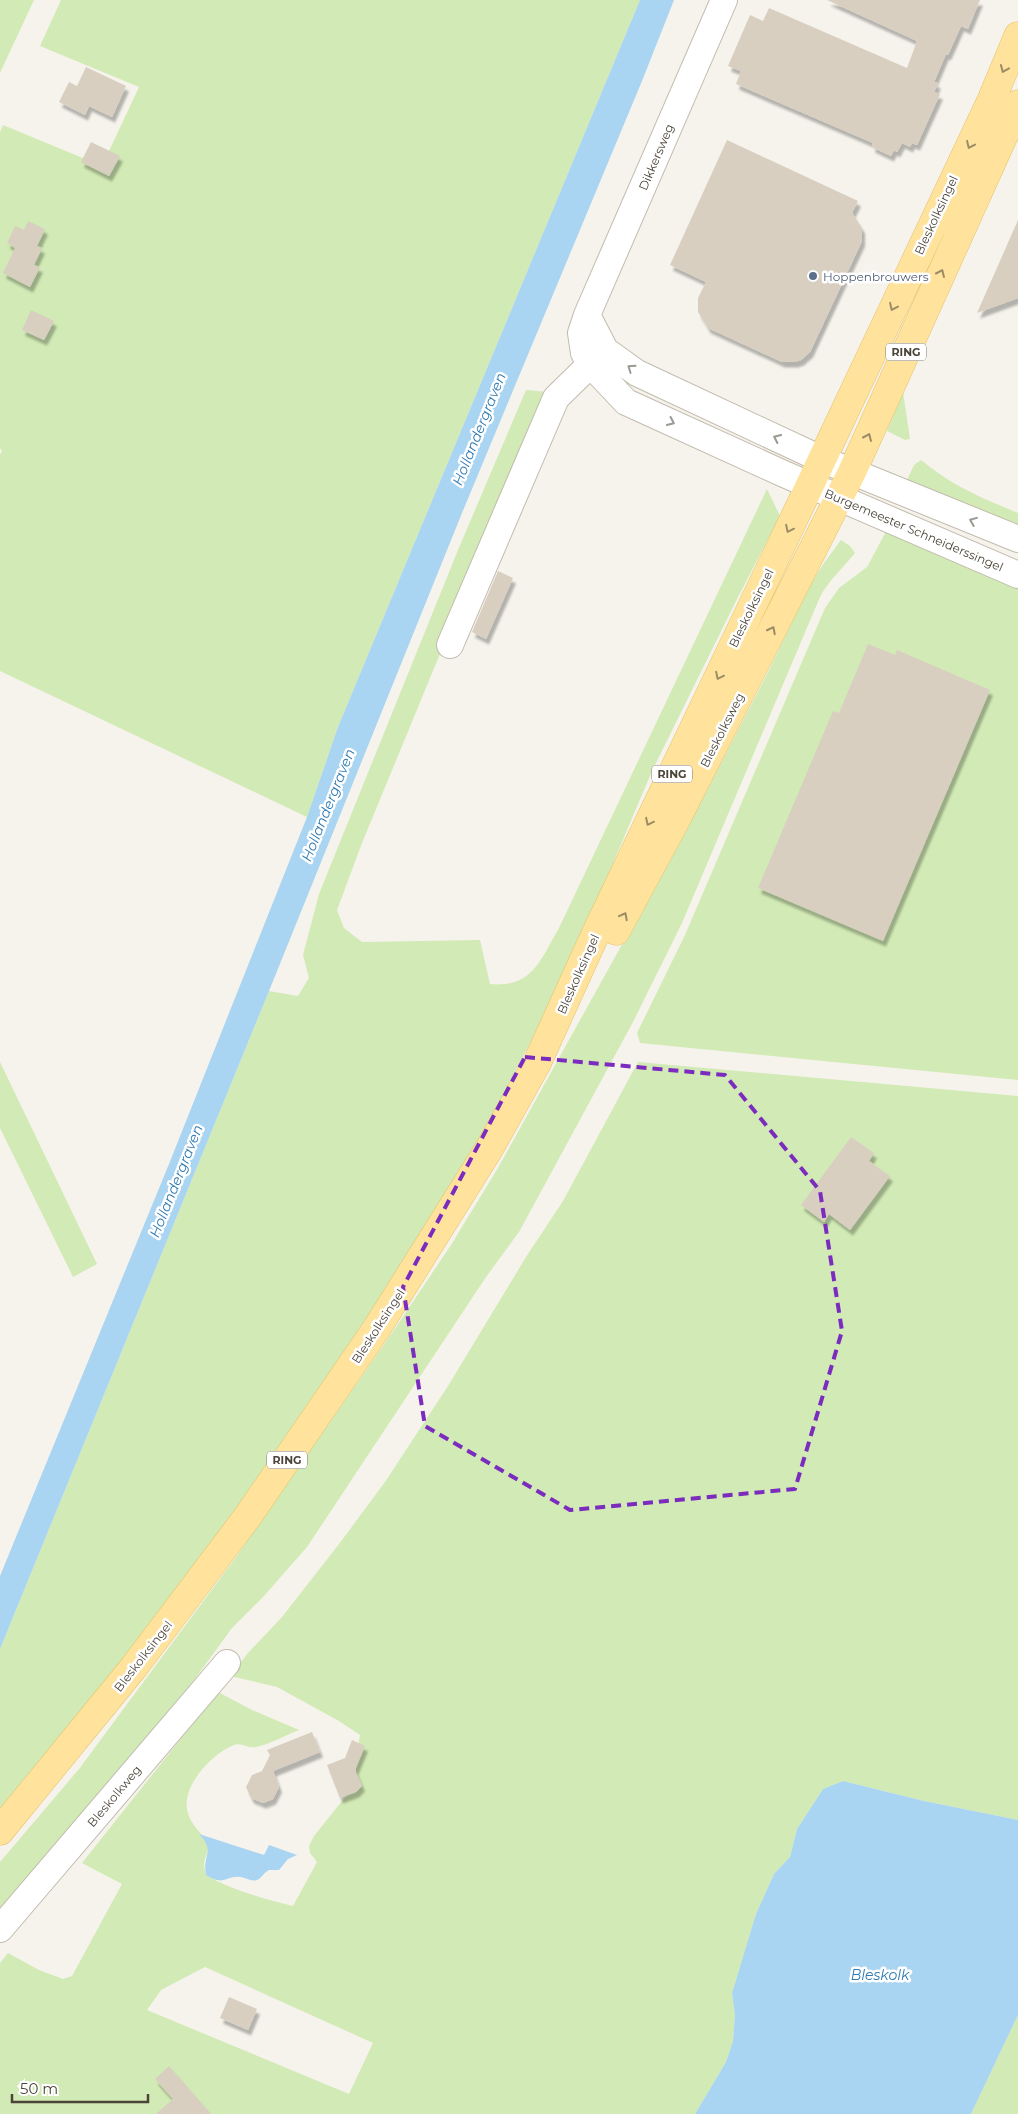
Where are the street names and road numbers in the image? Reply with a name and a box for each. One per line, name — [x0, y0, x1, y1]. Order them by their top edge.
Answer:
street label: Dikkersweg — [635, 121, 677, 193]
street label: Bleskolksingel — [911, 173, 961, 257]
road number: RING — [886, 344, 926, 361]
street label: Burgemeester Schneiderssingel — [822, 485, 1006, 575]
street label: Bleskolksingel — [725, 566, 777, 650]
street label: Bleskolksweg — [697, 690, 747, 770]
road number: RING — [652, 766, 692, 782]
street label: Bleskolksingel — [554, 932, 602, 1016]
street label: Bleskolksingel — [348, 1286, 408, 1366]
road number: RING — [267, 1452, 307, 1468]
street label: Bleskolksingel — [111, 1618, 175, 1694]
street label: Bleskolkweg — [84, 1762, 144, 1830]

